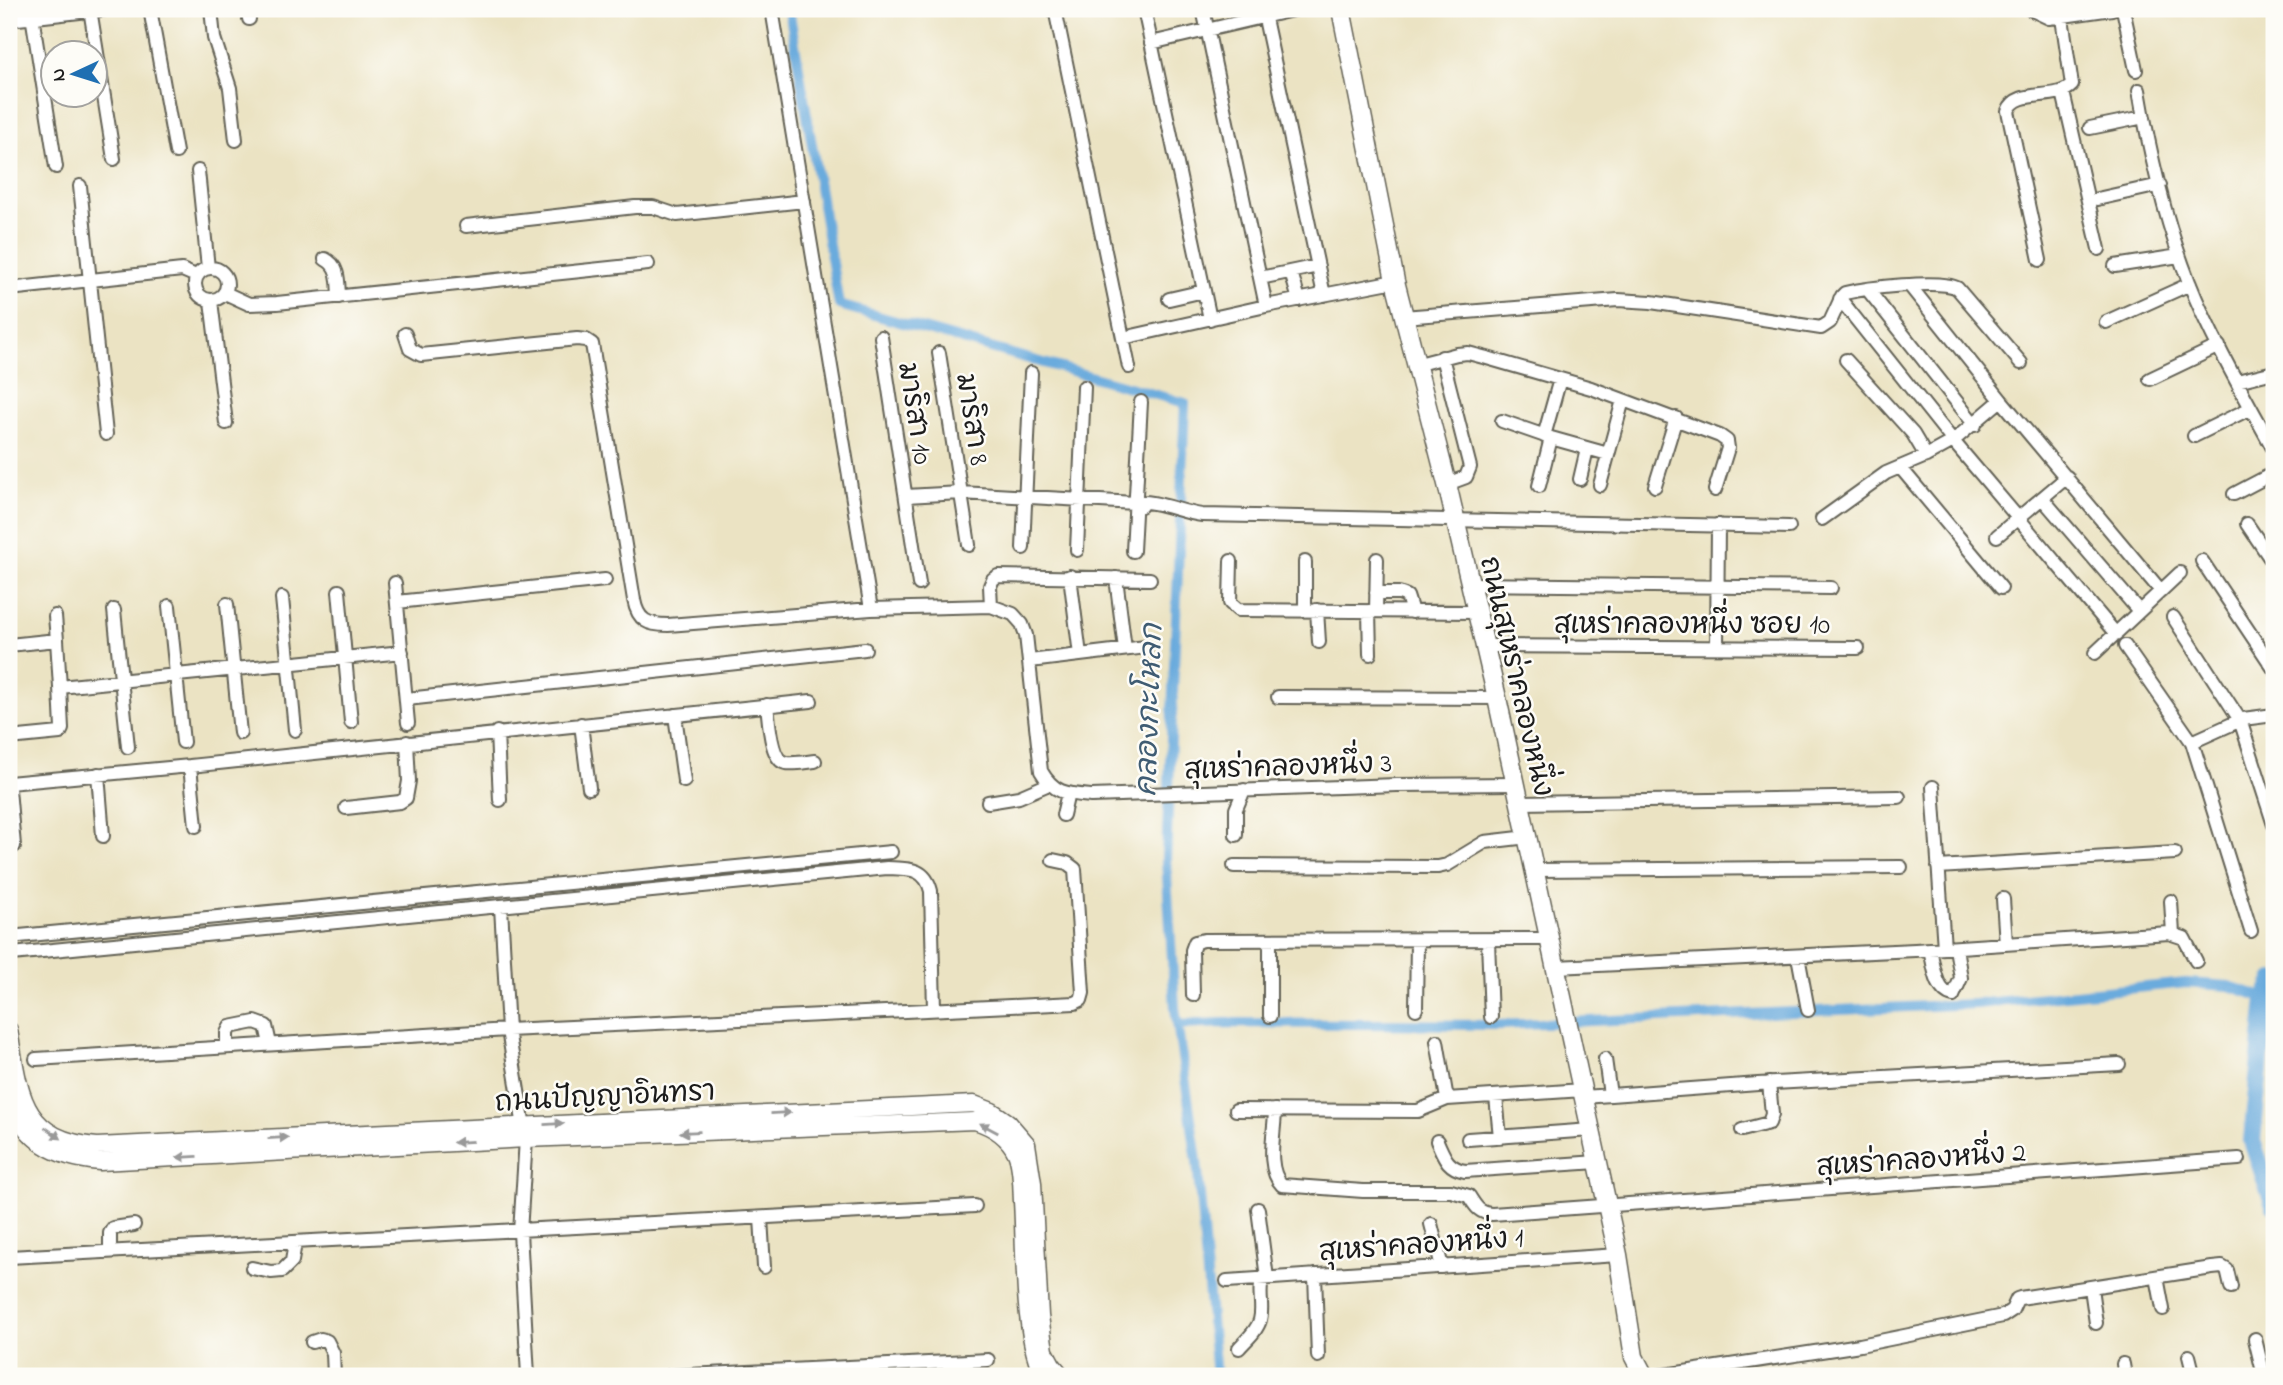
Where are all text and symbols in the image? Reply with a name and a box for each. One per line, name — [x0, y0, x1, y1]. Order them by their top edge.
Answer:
north arrow — [38, 38, 108, 108]
text: N — [46, 67, 73, 82]
street label: มาริสา 10 — [885, 359, 942, 468]
street label: มาริสา 8 — [943, 371, 998, 468]
street label: ถนนสุเหร่าคลองหนึ่ง — [1467, 551, 1570, 801]
street label: สุเหร่าคลองหนึ่ง ซอย 10 — [1554, 598, 1830, 647]
water label: คลองกะโหลก — [1125, 621, 1176, 797]
street label: สุเหร่าคลองหนึ่ง 3 — [1183, 737, 1393, 793]
street label: ถนนปัญญาอินทรา — [494, 1072, 716, 1125]
one-way arrow — [770, 1108, 792, 1119]
one-way arrow — [543, 1119, 565, 1130]
one-way arrow — [979, 1122, 999, 1134]
street label: สุเหร่าคลองหนึ่ง 2 — [1814, 1126, 2028, 1189]
one-way arrow — [43, 1127, 63, 1140]
one-way arrow — [679, 1127, 701, 1138]
one-way arrow — [267, 1132, 289, 1143]
one-way arrow — [452, 1137, 474, 1148]
one-way arrow — [176, 1152, 198, 1163]
street label: สุเหร่าคลองหนึ่ง 1 — [1317, 1211, 1525, 1274]

